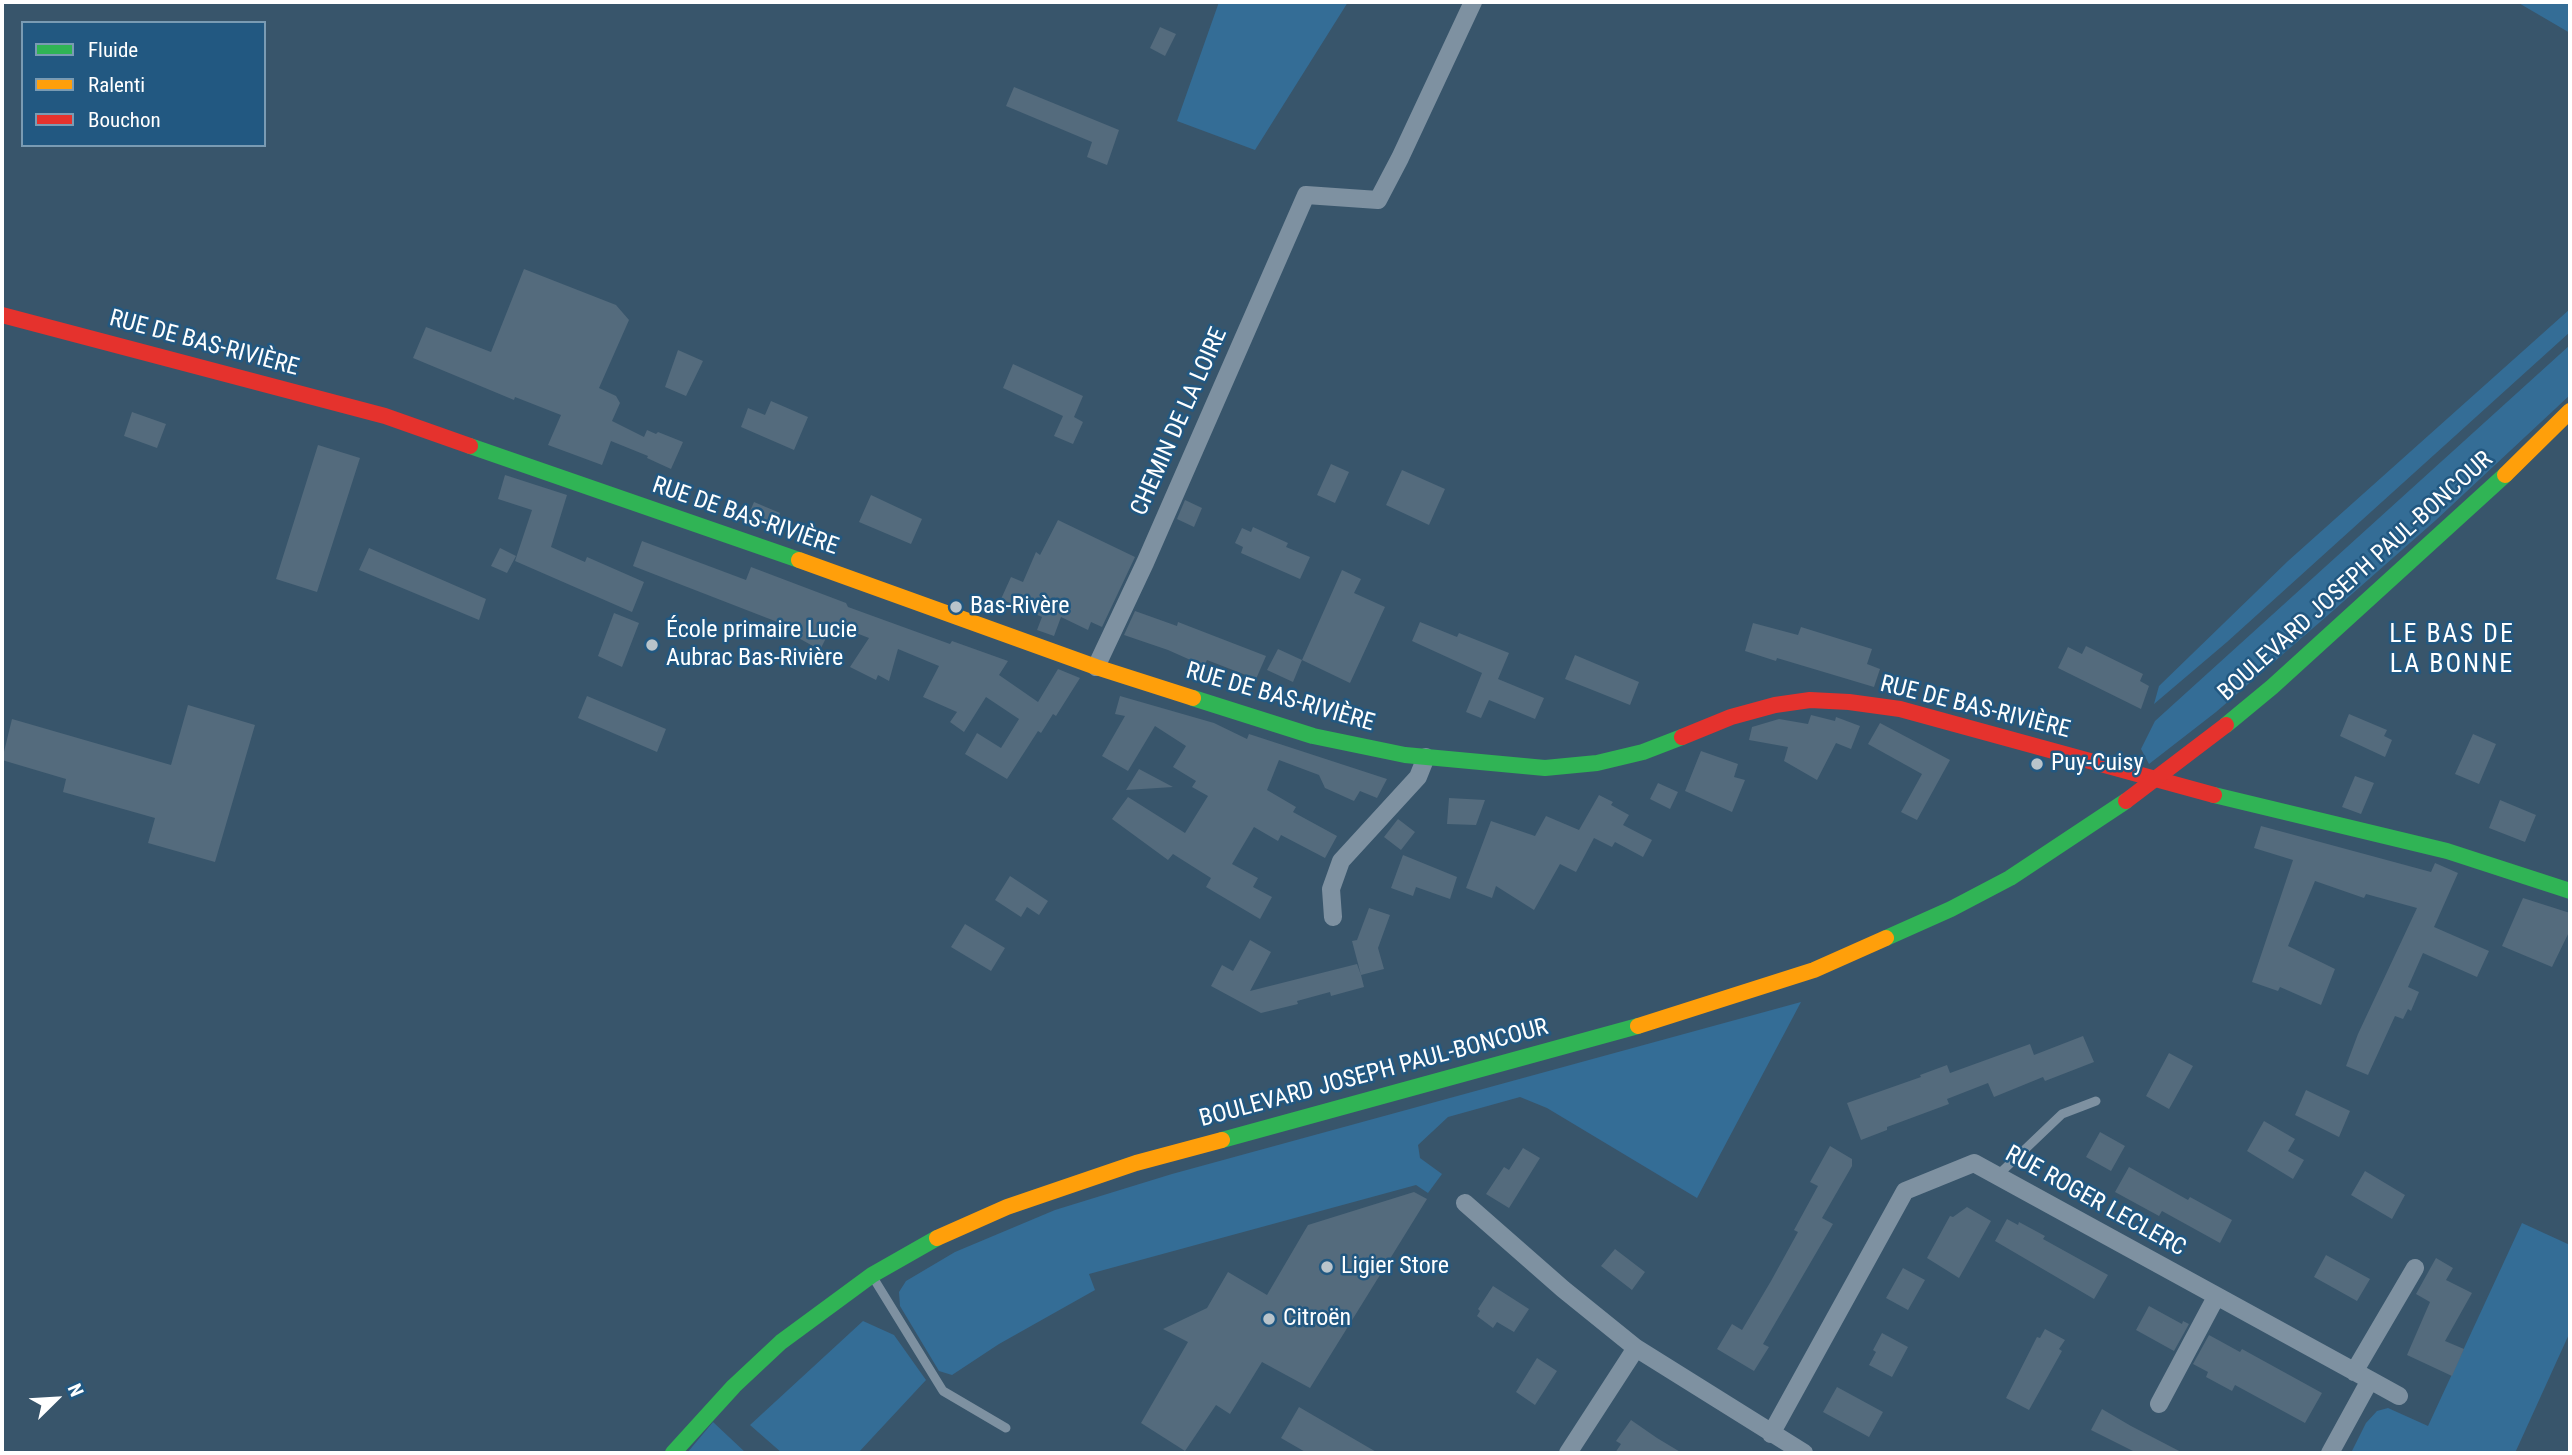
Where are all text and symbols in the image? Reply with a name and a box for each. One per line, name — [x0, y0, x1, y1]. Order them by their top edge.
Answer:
legend — [21, 21, 266, 147]
text: Fluide — [88, 38, 138, 62]
text: Ralenti — [88, 73, 145, 97]
text: Bouchon — [88, 108, 161, 132]
street label: RUE DE BAS-RIVIÈRE — [106, 305, 302, 383]
street label: CHEMIN DE LA LOIRE — [1126, 324, 1234, 520]
street label: BOULEVARD JOSEPH PAUL-BONCOUR — [2213, 446, 2499, 708]
street label: RUE DE BAS-RIVIÈRE — [648, 472, 842, 562]
place label: Bas-Rivère — [970, 593, 1069, 621]
marker: Bas-Rivère — [948, 599, 964, 615]
place label: École primaire Lucie Aubrac Bas-Rivière — [666, 617, 857, 673]
district label: LE BAS DE LA BONNE — [2390, 619, 2514, 680]
marker: École primaire Lucie Aubrac Bas-Rivière — [644, 637, 660, 653]
street label: RUE DE BAS-RIVIÈRE — [1182, 657, 1378, 739]
street label: RUE DE BAS-RIVIÈRE — [1877, 670, 2073, 746]
place label: Puy-Cuisy — [2051, 750, 2144, 778]
marker: Puy-Cuisy — [2029, 756, 2045, 772]
street label: BOULEVARD JOSEPH PAUL-BONCOUR — [1197, 1014, 1551, 1134]
street label: RUE ROGER LECLERC — [2000, 1140, 2190, 1264]
place label: Ligier Store — [1341, 1253, 1449, 1281]
marker: Ligier Store — [1319, 1259, 1335, 1275]
place label: Citroën — [1283, 1305, 1351, 1333]
marker: Citroën — [1261, 1311, 1277, 1327]
north arrow — [21, 1364, 91, 1434]
text: N — [63, 1380, 89, 1400]

